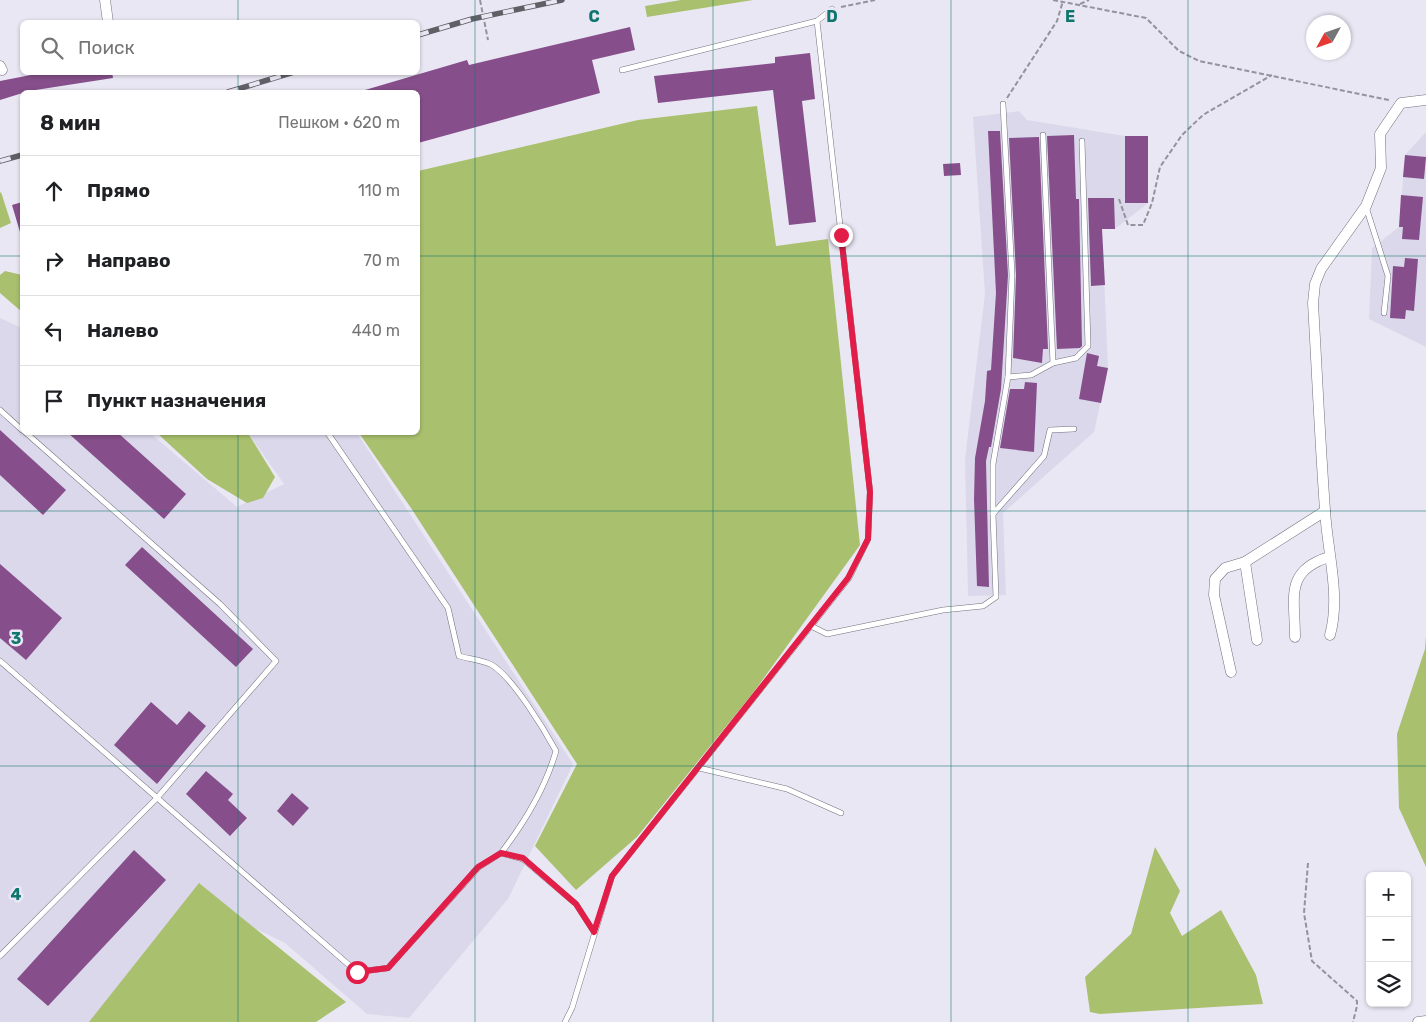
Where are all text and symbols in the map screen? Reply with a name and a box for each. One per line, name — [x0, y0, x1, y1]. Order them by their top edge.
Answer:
text: C — [588, 7, 600, 26]
text: D — [826, 7, 838, 26]
text: E — [1065, 7, 1075, 26]
north arrow — [1306, 15, 1351, 60]
search box — [20, 20, 420, 75]
icon: search — [38, 34, 66, 62]
text: Поиск — [78, 36, 135, 59]
text: 8 мин — [40, 110, 101, 135]
text: Пешком · 620 m — [278, 113, 400, 132]
icon: ahead — [40, 177, 68, 205]
text: Прямо — [87, 179, 150, 202]
text: 110 m — [358, 181, 400, 200]
route end — [830, 224, 853, 247]
icon: right — [40, 247, 68, 275]
text: Направо — [87, 249, 171, 272]
text: 70 m — [363, 251, 400, 270]
icon: left — [40, 317, 68, 345]
text: Налево — [87, 319, 159, 342]
text: 440 m — [352, 321, 400, 340]
icon: arrive — [40, 387, 68, 415]
text: Пункт назначения — [87, 389, 266, 412]
text: 3 — [11, 629, 21, 648]
map controls — [1366, 872, 1411, 1007]
button: + — [1366, 872, 1411, 917]
text: 4 — [11, 885, 22, 904]
button: − — [1366, 917, 1411, 962]
route start — [346, 961, 369, 984]
button: layers — [1366, 962, 1411, 1007]

